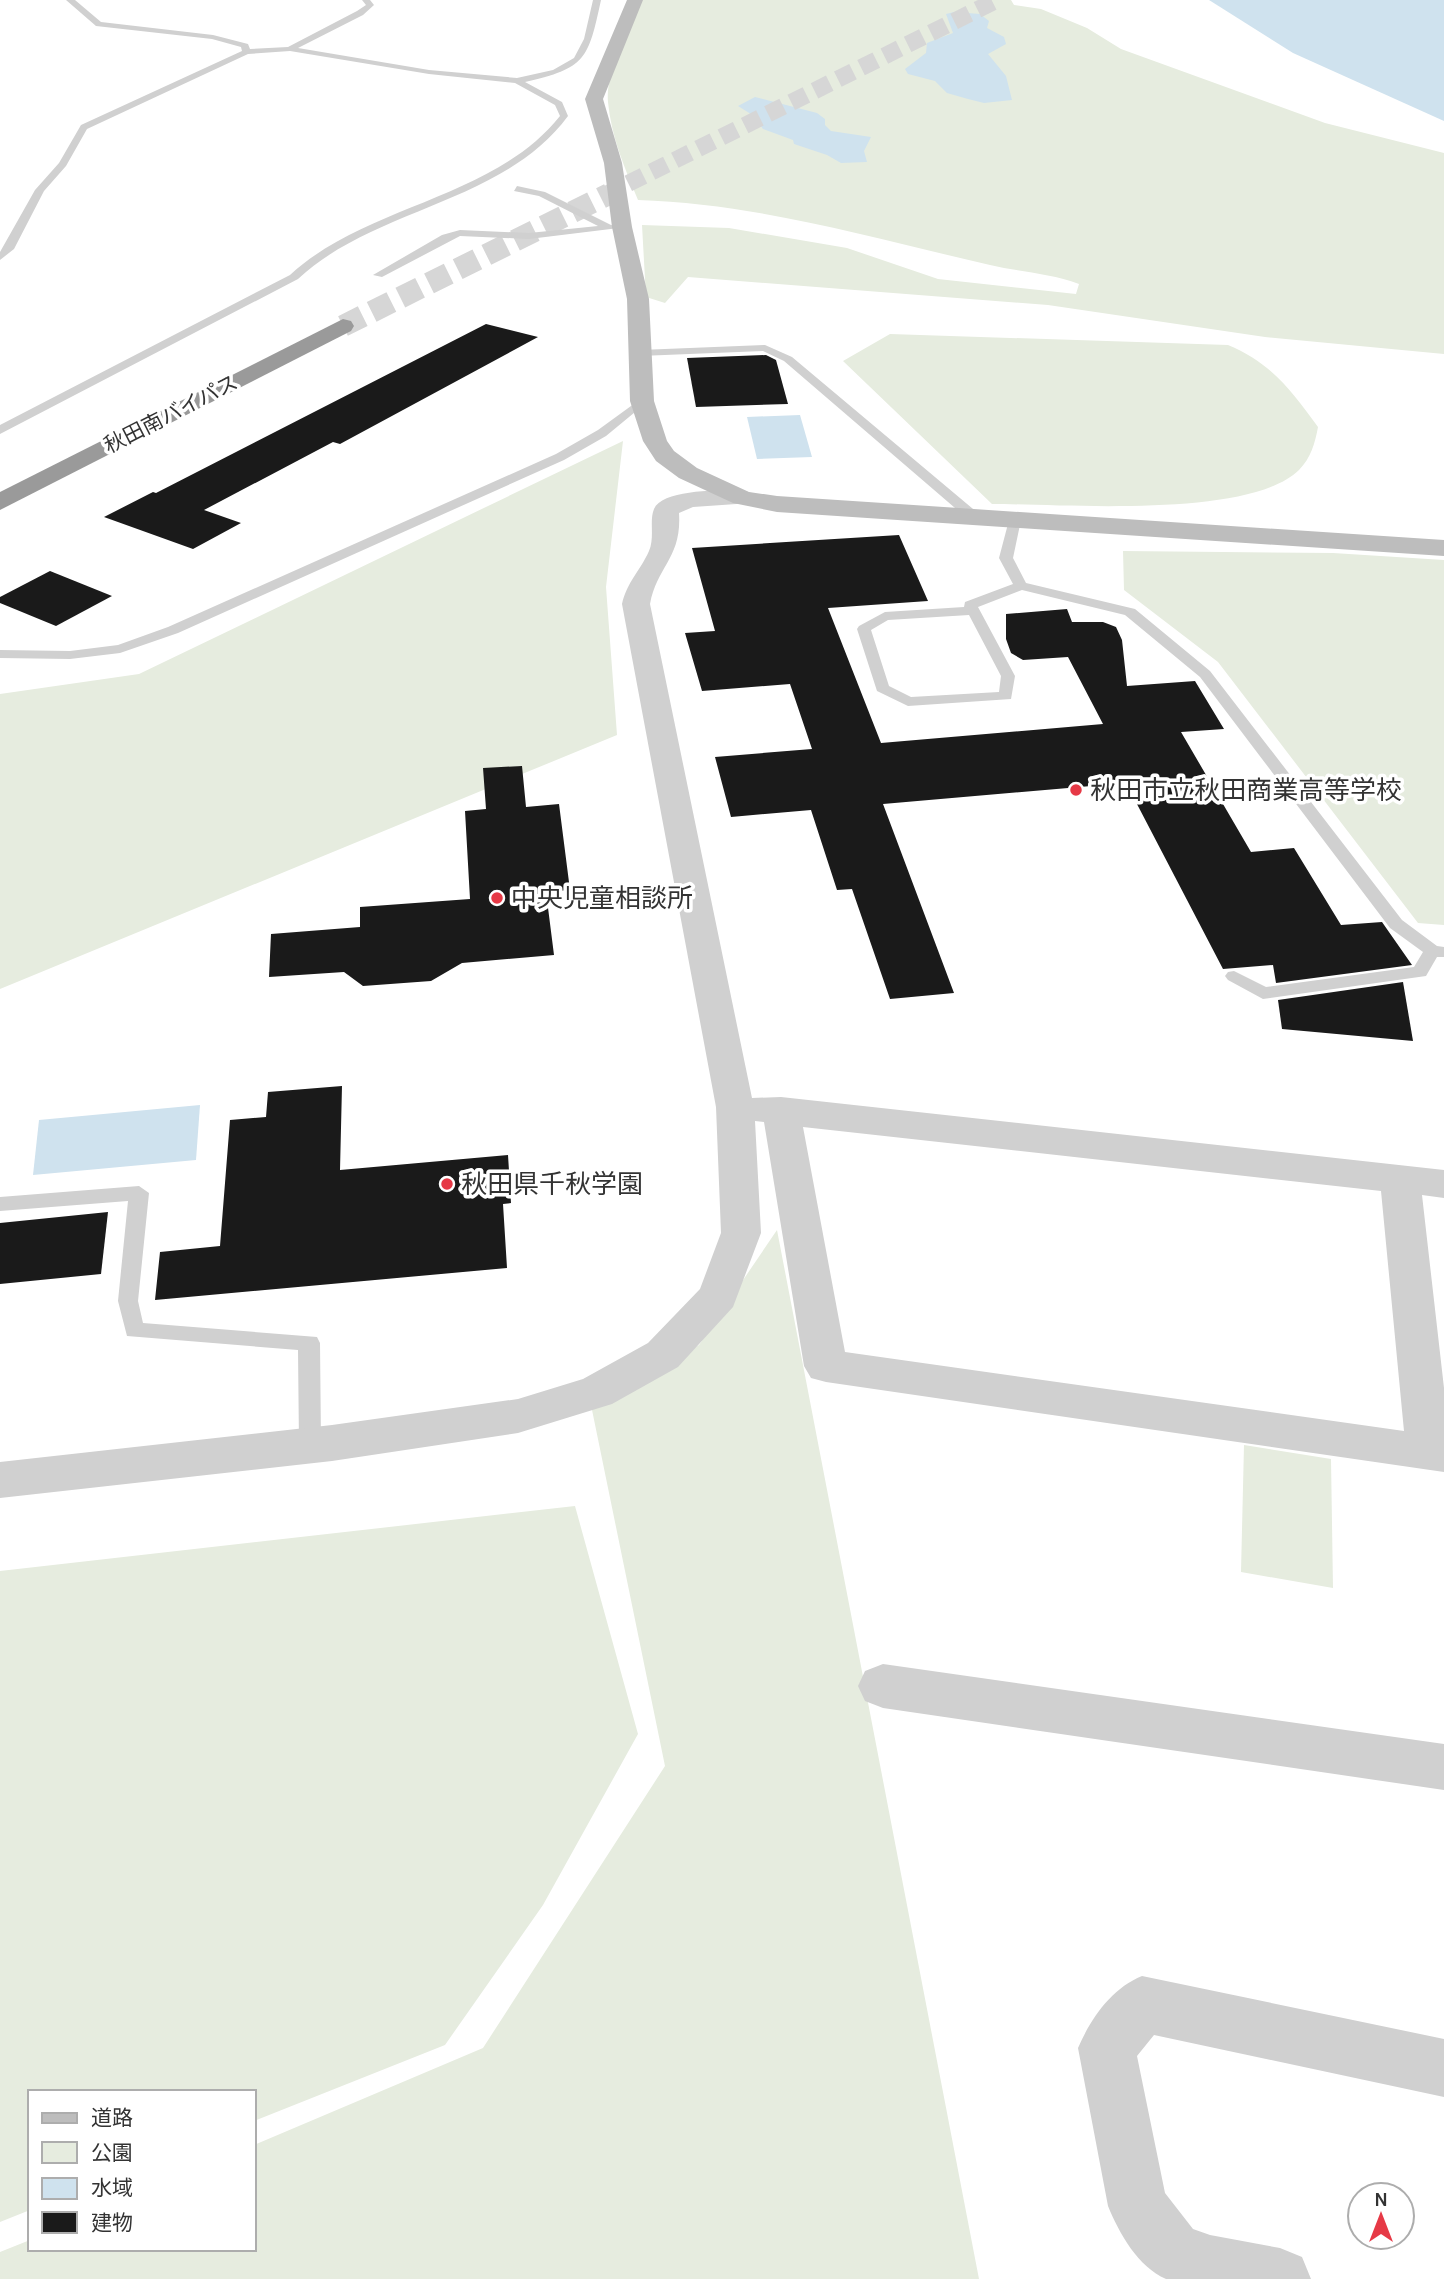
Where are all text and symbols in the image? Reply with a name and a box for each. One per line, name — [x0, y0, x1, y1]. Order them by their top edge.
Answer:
street label: 秋田南バイパス — [100, 370, 242, 458]
place label: 秋田市立秋田商業高等学校 — [1090, 775, 1402, 806]
marker: 秋田市立秋田商業高等学校 — [1068, 782, 1084, 798]
place label: 中央児童相談所 — [511, 883, 693, 914]
marker: 中央児童相談所 — [489, 890, 505, 906]
place label: 秋田県千秋学園 — [461, 1169, 643, 1200]
marker: 秋田県千秋学園 — [439, 1176, 455, 1192]
legend — [28, 2090, 256, 2251]
text: 道路 — [91, 2106, 133, 2130]
text: 公園 — [91, 2141, 133, 2165]
text: 水域 — [91, 2176, 133, 2200]
north arrow — [1346, 2181, 1416, 2251]
text: N — [1374, 2189, 1388, 2211]
text: 建物 — [91, 2211, 133, 2235]

